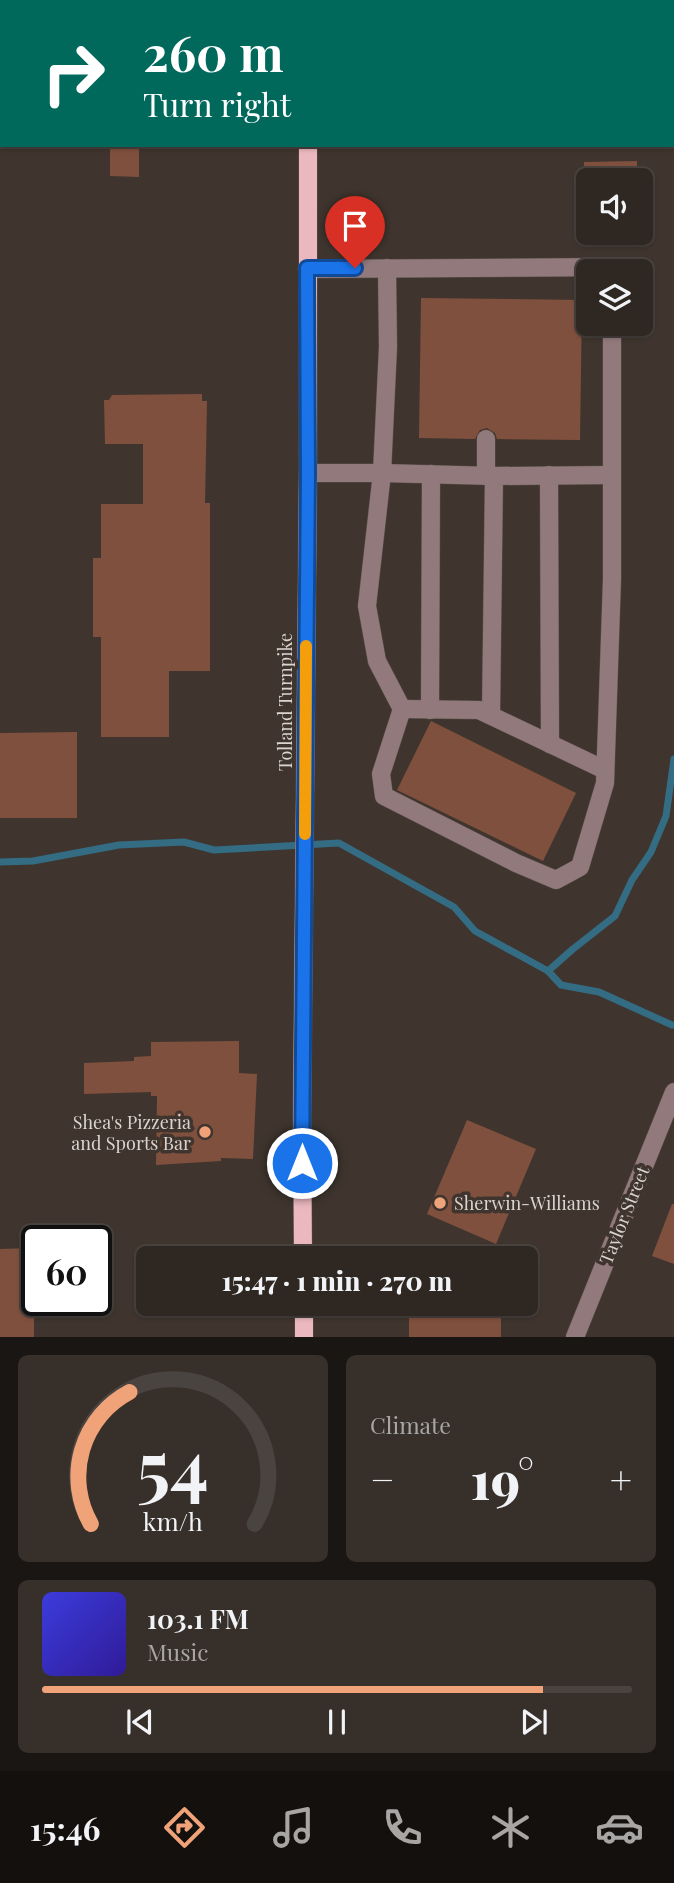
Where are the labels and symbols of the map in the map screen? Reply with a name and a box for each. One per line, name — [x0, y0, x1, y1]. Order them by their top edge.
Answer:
pin — [325, 196, 385, 268]
street label: Tolland Turnpike — [273, 633, 297, 771]
place label: Shea's Pizzeria and Sports Bar — [71, 1110, 191, 1155]
marker: Shea's Pizzeria and Sports Bar — [197, 1124, 213, 1140]
position arrow — [265, 1126, 339, 1200]
street label: Taylor Street — [593, 1162, 655, 1268]
place label: Sherwin-Williams — [454, 1191, 600, 1215]
marker: Sherwin-Williams — [432, 1195, 448, 1211]
speed limit sign: 60 — [21, 1225, 112, 1316]

